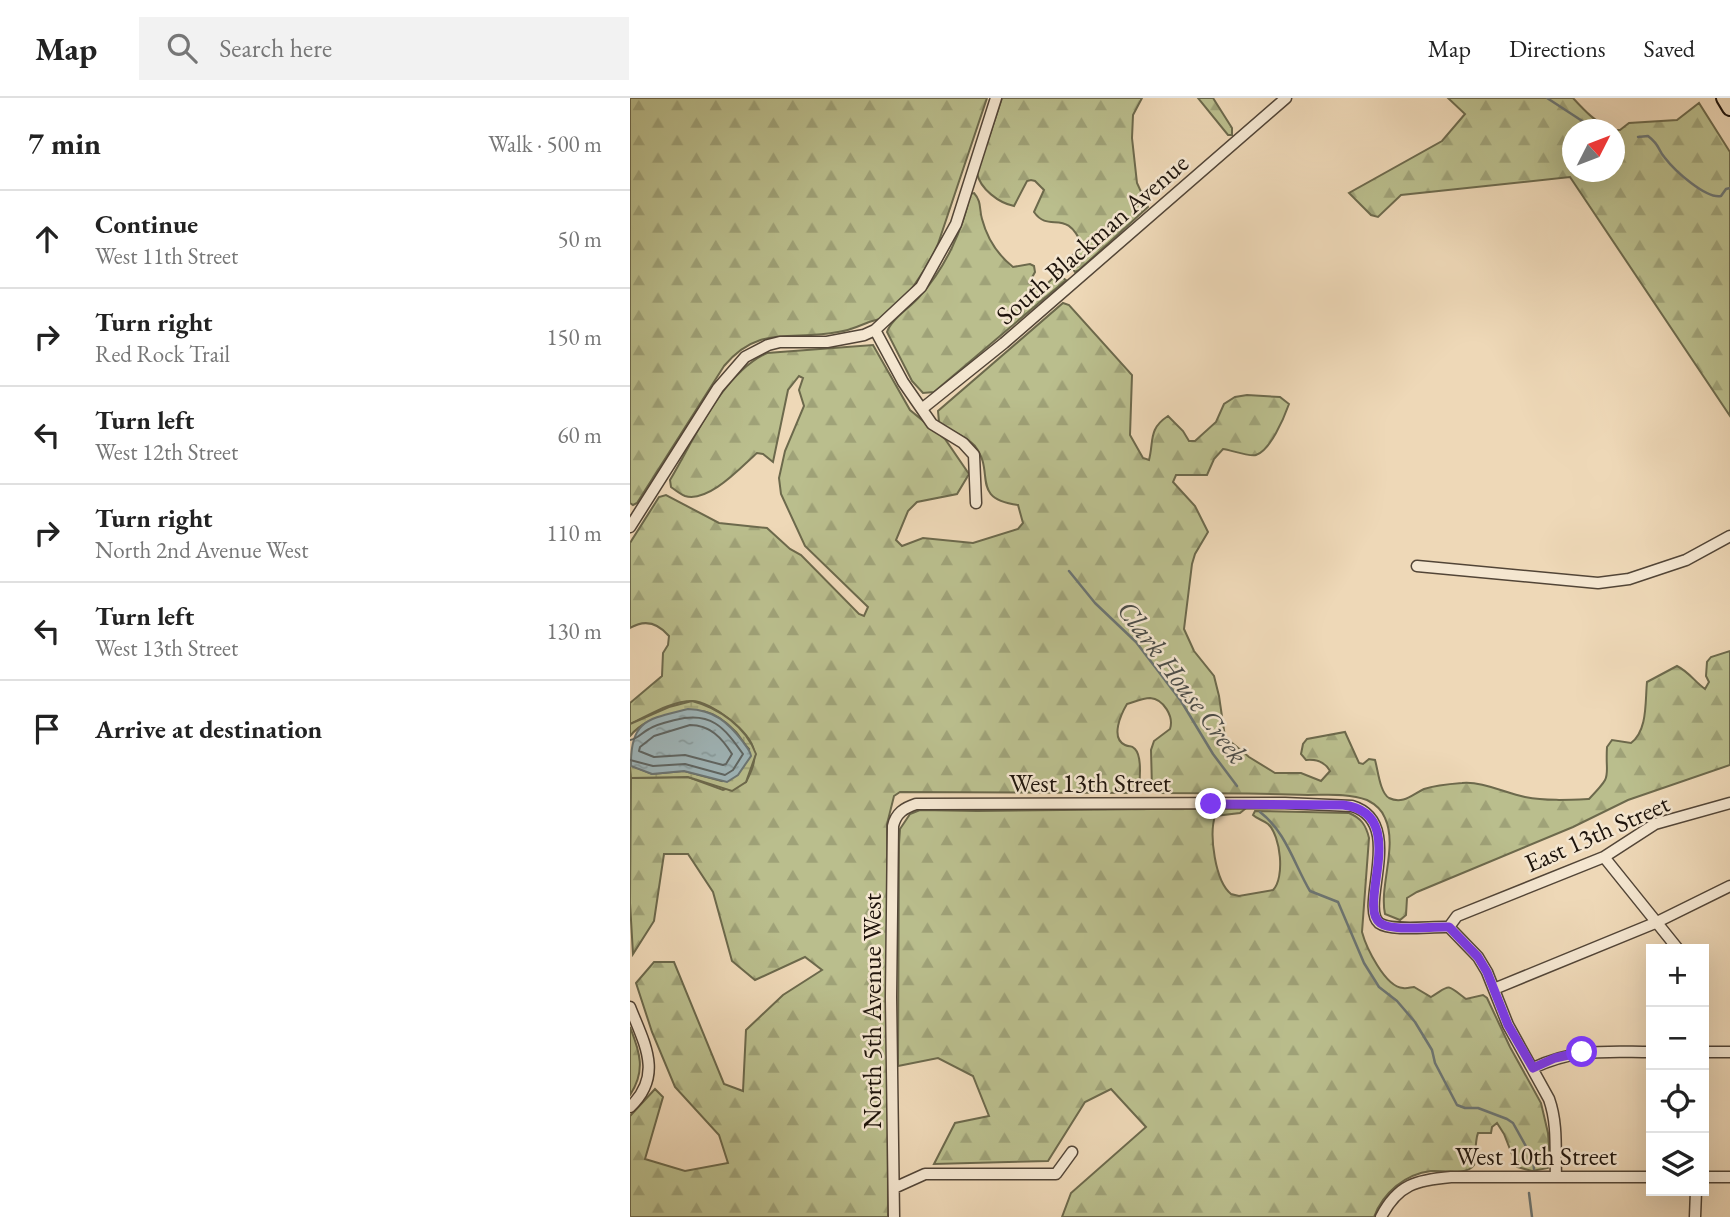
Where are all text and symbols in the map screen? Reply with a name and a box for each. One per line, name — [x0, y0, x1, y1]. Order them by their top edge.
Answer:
search box — [139, 17, 629, 80]
text: Map — [35, 27, 97, 70]
icon: search — [163, 29, 201, 67]
text: Search here — [219, 31, 332, 65]
text: Map — [1428, 33, 1471, 64]
text: Directions — [1509, 33, 1606, 64]
text: Saved — [1644, 33, 1695, 64]
north arrow — [1562, 119, 1625, 182]
text: 7 min — [28, 124, 101, 163]
text: Walk · 500 m — [488, 129, 602, 159]
street label: South Blackman Avenue — [989, 146, 1195, 332]
text: Continue — [95, 207, 198, 241]
icon: ahead — [28, 220, 66, 258]
text: 50 m — [557, 224, 602, 254]
text: West 11th Street — [95, 241, 238, 271]
text: Turn right — [95, 305, 213, 339]
icon: right — [28, 318, 66, 356]
text: 150 m — [546, 322, 602, 352]
text: Red Rock Trail — [95, 339, 230, 369]
text: Turn left — [95, 403, 194, 437]
icon: left — [28, 416, 66, 454]
text: 60 m — [557, 420, 602, 450]
text: West 12th Street — [95, 437, 238, 467]
text: Turn right — [95, 501, 213, 535]
icon: right — [28, 514, 66, 552]
text: 110 m — [546, 518, 602, 548]
text: North 2nd Avenue West — [95, 535, 308, 565]
water label: Clark House Creek — [1110, 593, 1257, 771]
text: Turn left — [95, 599, 194, 633]
icon: left — [28, 612, 66, 650]
text: 130 m — [546, 616, 602, 646]
text: West 13th Street — [95, 633, 238, 663]
icon: arrive — [28, 710, 66, 748]
text: Arrive at destination — [95, 712, 322, 746]
street label: West 13th Street — [1009, 766, 1171, 800]
street label: East 13th Street — [1519, 786, 1675, 880]
route end — [1195, 788, 1226, 819]
street label: North 5th Avenue West — [855, 893, 889, 1129]
map controls — [1646, 944, 1709, 1196]
button: + — [1646, 944, 1709, 1007]
button: − — [1646, 1007, 1709, 1070]
route start — [1566, 1036, 1597, 1067]
button: locate — [1646, 1070, 1709, 1133]
button: layers — [1646, 1133, 1709, 1196]
street label: West 10th Street — [1455, 1139, 1617, 1173]

